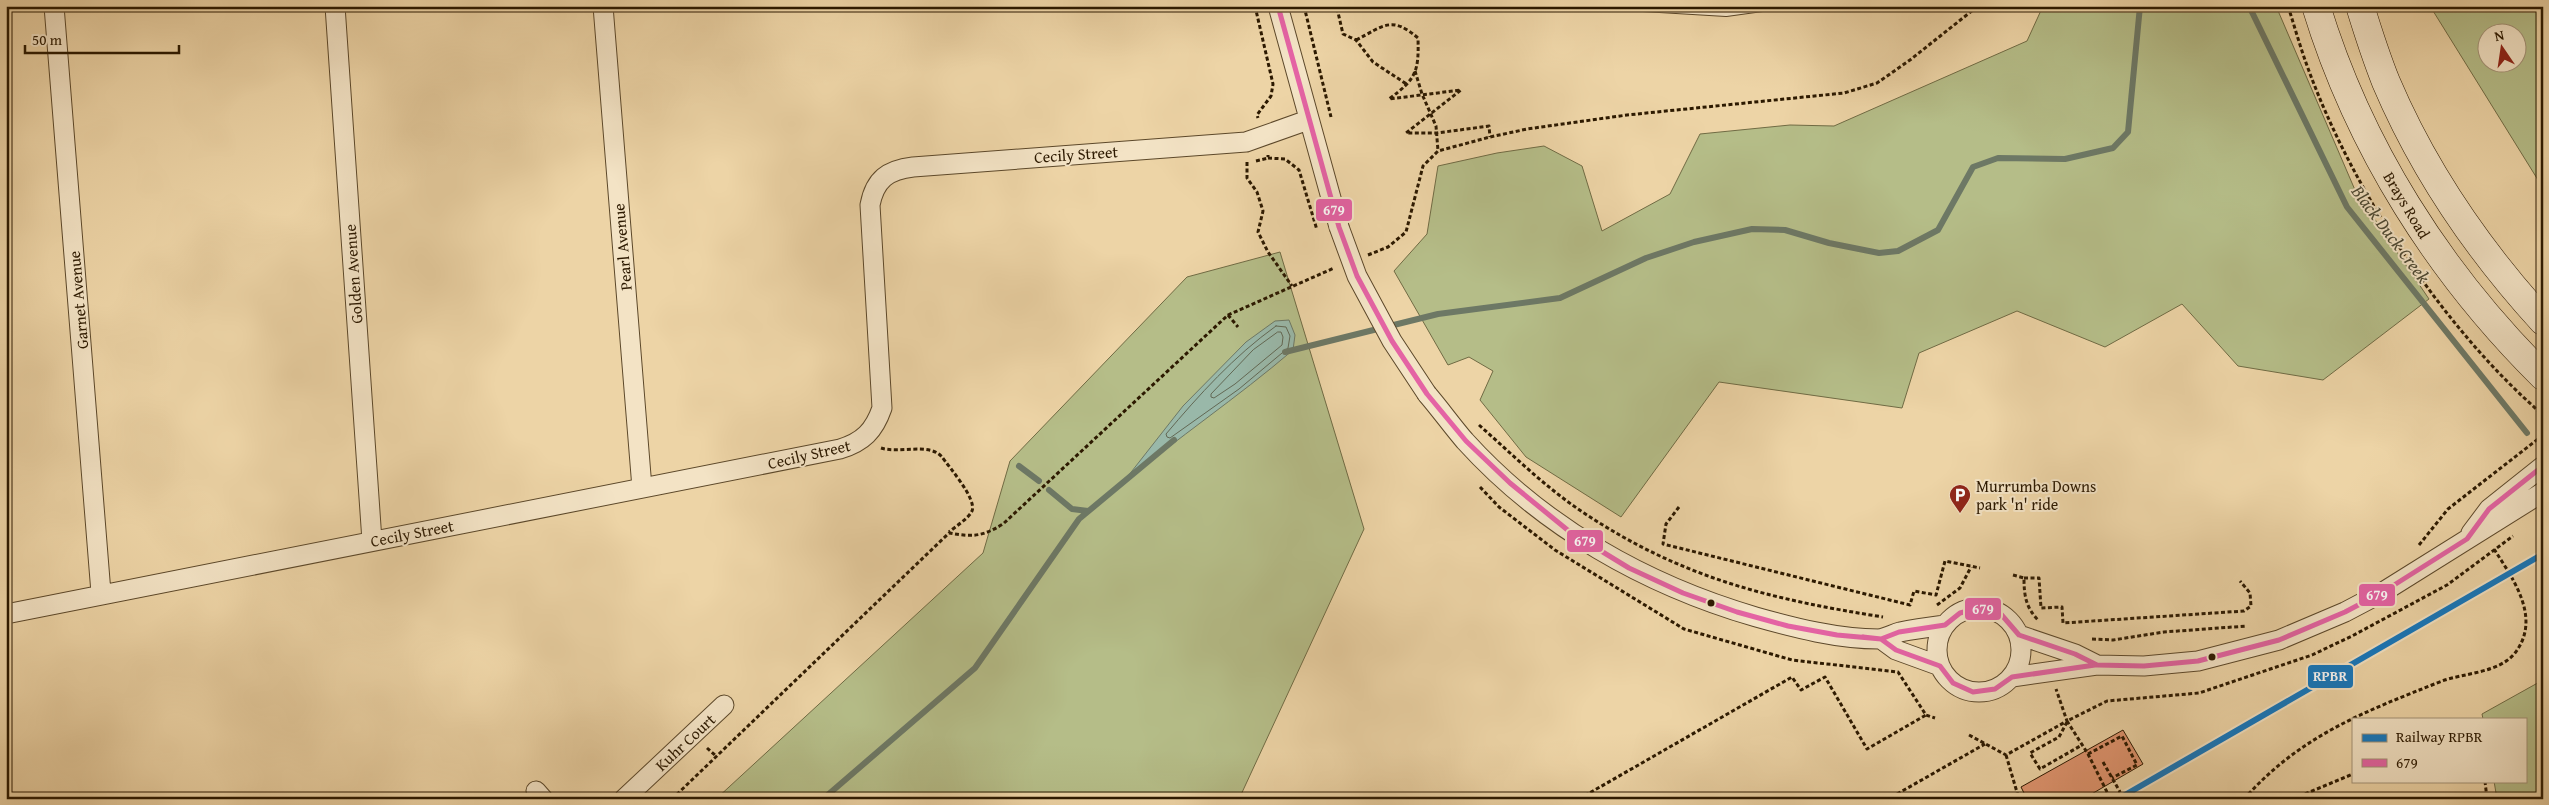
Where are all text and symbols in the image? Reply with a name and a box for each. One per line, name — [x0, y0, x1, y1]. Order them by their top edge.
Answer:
scale bar — [25, 22, 179, 54]
north arrow — [2476, 22, 2526, 72]
text: N — [2492, 24, 2507, 46]
text: 50 m — [32, 29, 63, 50]
street label: Cecily Street — [1033, 139, 1119, 169]
street label: Brays Road — [2378, 167, 2437, 243]
water label: Black Duck Creek — [2345, 179, 2437, 289]
line badge: 679 — [1315, 198, 1353, 222]
text: 679 — [1323, 200, 1345, 220]
street label: Pearl Avenue — [606, 202, 638, 292]
street label: Golden Avenue — [338, 223, 368, 325]
street label: Garnet Avenue — [62, 250, 94, 350]
street label: Cecily Street — [765, 433, 853, 475]
place label: Murrumba Downs park 'n' ride — [1976, 474, 2096, 516]
parking icon: Murrumba Downs park 'n' ride — [1948, 483, 1972, 514]
street label: Cecily Street — [368, 513, 456, 553]
line badge: 679 — [1566, 529, 1604, 553]
text: 679 — [1574, 531, 1596, 551]
line badge: 679 — [2358, 583, 2396, 607]
text: 679 — [2366, 585, 2388, 605]
line badge: 679 — [1964, 597, 2002, 621]
unlabelled marker — [1706, 598, 1716, 608]
text: 679 — [1972, 599, 1994, 619]
unlabelled marker — [2207, 652, 2217, 662]
line badge: RPBR — [2307, 664, 2354, 689]
text: RPBR — [2313, 666, 2347, 686]
street label: Kuhr Court — [649, 707, 721, 776]
legend — [2352, 718, 2526, 782]
text: Railway RPBR — [2396, 726, 2483, 747]
text: 679 — [2396, 752, 2418, 773]

